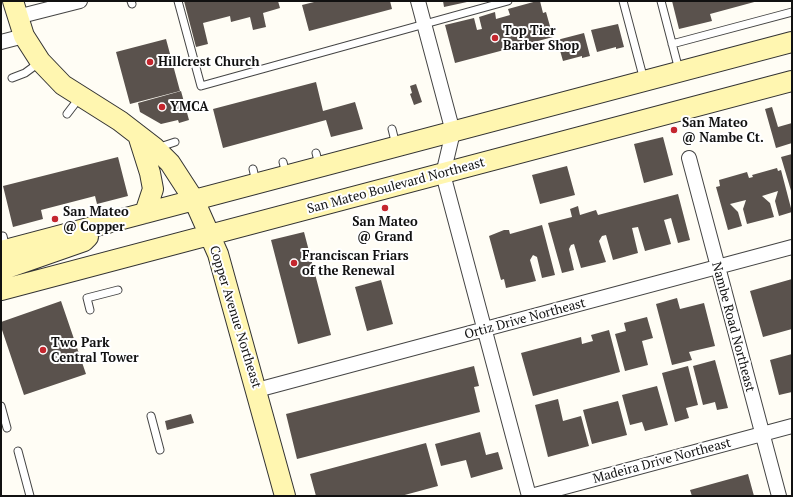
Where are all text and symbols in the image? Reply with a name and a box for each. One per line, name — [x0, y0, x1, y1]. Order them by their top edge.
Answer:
place label: Top Tier Barber Shop — [503, 23, 579, 54]
marker: Top Tier Barber Shop — [490, 33, 500, 43]
place label: Hillcrest Church — [158, 54, 259, 70]
marker: Hillcrest Church — [145, 57, 155, 67]
place label: YMCA — [170, 99, 209, 115]
marker: YMCA — [157, 102, 167, 112]
place label: San Mateo @ Nambe Ct. — [682, 115, 764, 146]
marker: San Mateo @ Nambe Ct. — [669, 125, 679, 135]
street label: San Mateo Boulevard Northeast — [306, 155, 486, 217]
marker: San Mateo @ Grand — [380, 203, 390, 213]
place label: San Mateo @ Copper — [63, 204, 129, 235]
marker: San Mateo @ Copper — [50, 214, 60, 224]
place label: San Mateo @ Grand — [352, 214, 418, 245]
street label: Copper Avenue Northeast — [206, 244, 264, 390]
place label: Franciscan Friars of the Renewal — [302, 248, 409, 279]
marker: Franciscan Friars of the Renewal — [289, 258, 299, 268]
street label: Nambe Road Northeast — [708, 260, 758, 394]
street label: Ortiz Drive Northeast — [463, 295, 587, 343]
place label: Two Park Central Tower — [51, 335, 139, 366]
marker: Two Park Central Tower — [38, 345, 48, 355]
street label: Madeira Drive Northeast — [591, 435, 733, 487]

